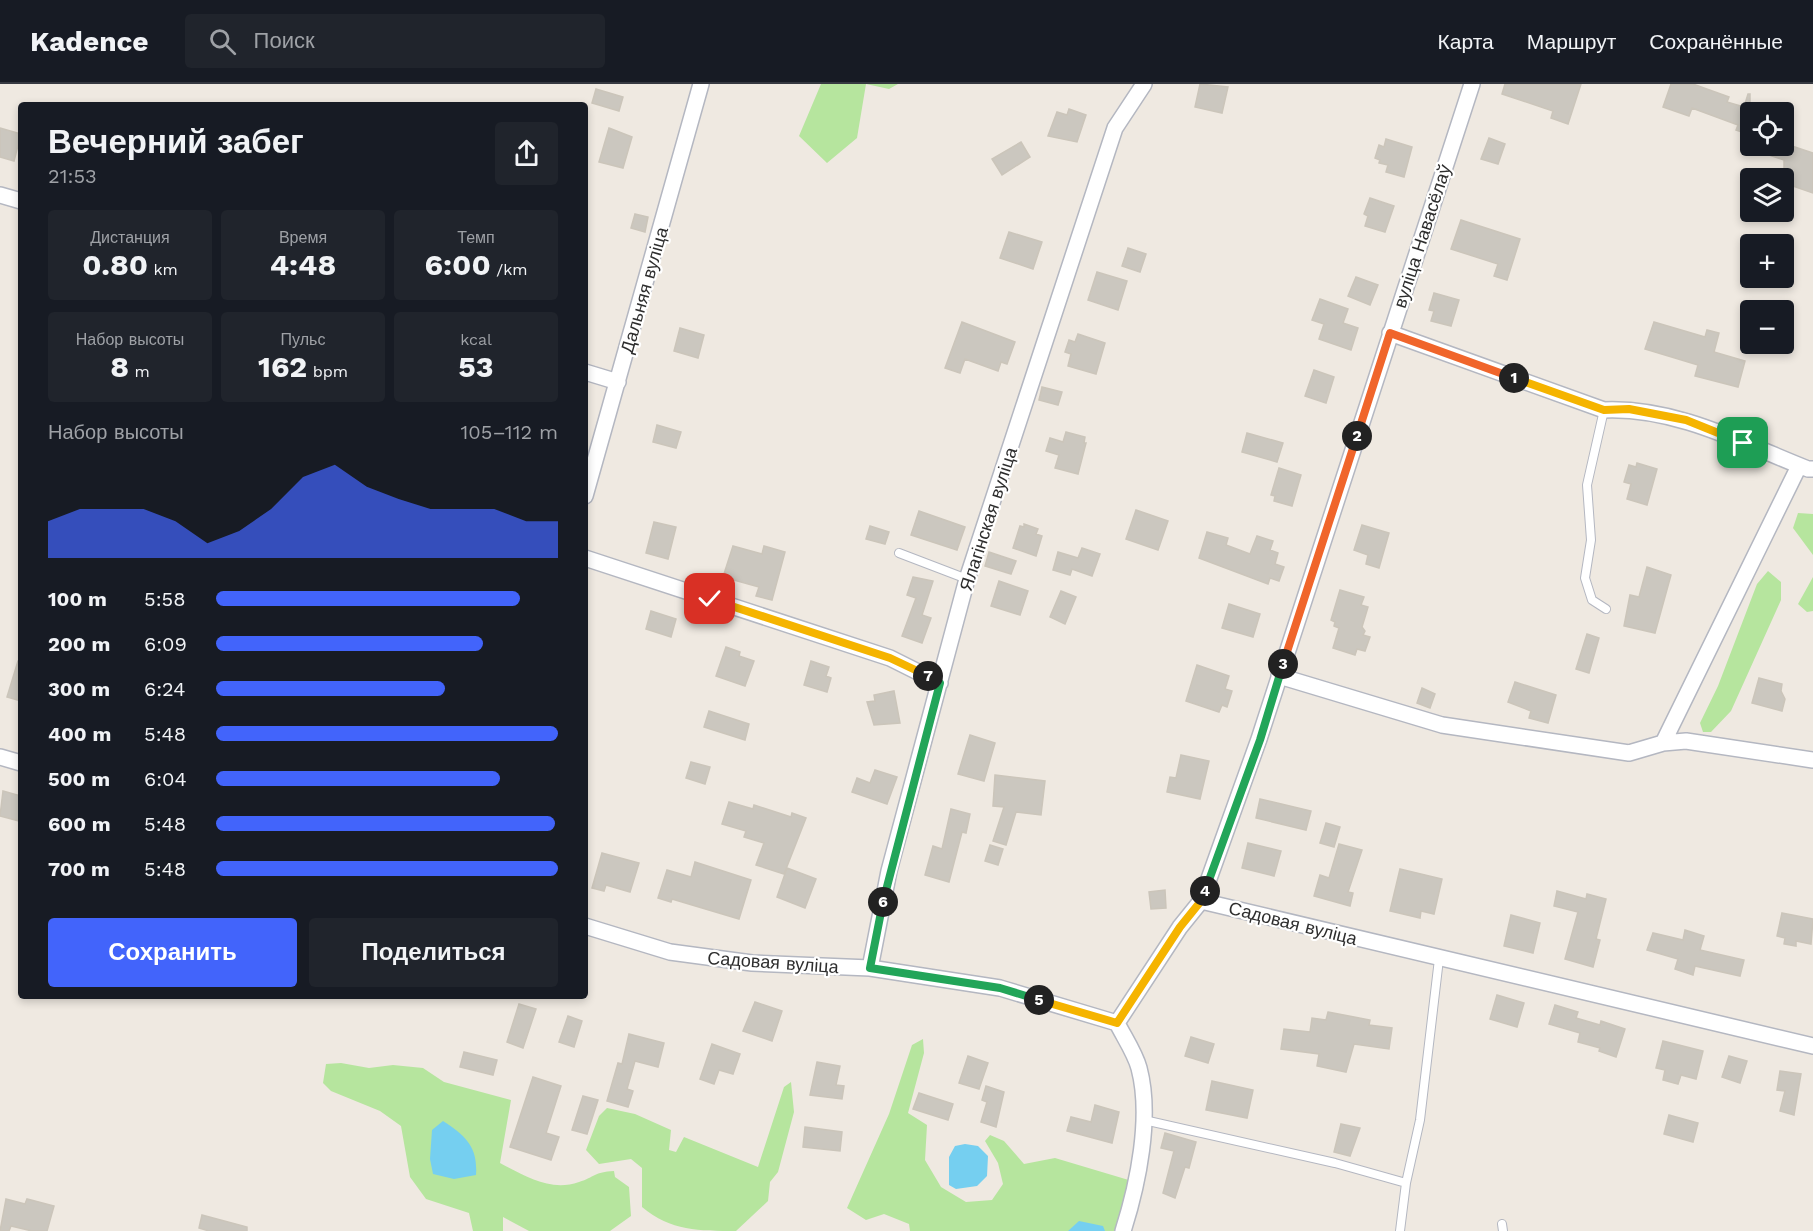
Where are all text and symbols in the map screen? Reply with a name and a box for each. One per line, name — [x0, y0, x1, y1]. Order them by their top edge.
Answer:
search box — [185, 14, 605, 68]
text: Kadence — [30, 25, 149, 58]
icon: search — [206, 25, 239, 58]
text: Поиск — [254, 28, 315, 53]
text: Карта — [1438, 29, 1494, 54]
text: Маршрут — [1527, 29, 1616, 54]
text: Сохранённые — [1649, 29, 1783, 54]
map controls — [1740, 102, 1794, 354]
button: locate — [1740, 102, 1794, 156]
text: Вечерний забег — [48, 122, 304, 161]
button: share — [495, 122, 558, 185]
street label: вуліца Навасёлаў — [1389, 162, 1455, 310]
text: 21:53 — [48, 164, 97, 188]
button: layers — [1740, 168, 1794, 222]
street label: Дальняя вуліца — [616, 224, 672, 355]
text: Дистанция — [90, 228, 170, 247]
text: Время — [279, 228, 327, 247]
text: Темп — [457, 228, 495, 247]
button: + — [1740, 234, 1794, 288]
text: 0.80 — [82, 247, 148, 282]
text: 4:48 — [270, 247, 336, 282]
text: 6:00 — [425, 247, 491, 282]
text: km — [148, 260, 178, 279]
text: /km — [491, 260, 527, 279]
button: − — [1740, 300, 1794, 354]
text: Набор высоты — [76, 330, 184, 349]
text: Пульс — [281, 330, 325, 349]
text: kcal — [460, 330, 492, 349]
text: 8 — [110, 349, 129, 384]
text: 162 — [258, 349, 307, 384]
text: 53 — [458, 349, 494, 384]
text: m — [129, 362, 150, 381]
text: bpm — [307, 362, 348, 381]
pin: 1 — [1499, 363, 1529, 393]
text: 1 — [1511, 368, 1517, 387]
pin — [1717, 417, 1768, 468]
text: Набор высоты — [48, 420, 184, 444]
text: 105–112 m — [461, 420, 558, 444]
pin: 2 — [1342, 421, 1372, 451]
text: 2 — [1352, 426, 1362, 445]
icon: arrive — [1726, 426, 1759, 459]
street label: Ялагінская вуліца — [955, 444, 1021, 593]
pin — [684, 573, 735, 624]
icon: check — [693, 582, 726, 615]
text: 100 m — [48, 587, 107, 611]
text: 5:58 — [144, 587, 186, 611]
text: 200 m — [48, 632, 110, 656]
text: 6:09 — [144, 632, 187, 656]
pin: 3 — [1268, 649, 1298, 679]
text: 3 — [1278, 654, 1288, 673]
pin: 7 — [913, 661, 943, 691]
text: 7 — [923, 666, 933, 685]
text: 300 m — [48, 677, 110, 701]
text: 6:24 — [144, 677, 185, 701]
text: 400 m — [48, 722, 111, 746]
text: 5:48 — [144, 722, 186, 746]
text: 500 m — [48, 767, 110, 791]
text: 6:04 — [144, 767, 187, 791]
text: 600 m — [48, 812, 111, 836]
text: 5:48 — [144, 812, 186, 836]
text: 700 m — [48, 857, 110, 881]
text: 5:48 — [144, 857, 186, 881]
pin: 4 — [1190, 876, 1220, 906]
text: 4 — [1200, 881, 1210, 900]
pin: 6 — [868, 887, 898, 917]
text: 6 — [878, 892, 888, 911]
street label: Садовая вуліца — [1227, 897, 1360, 949]
button: Сохранить — [48, 918, 297, 987]
button: Поделиться — [309, 918, 558, 987]
street label: Садовая вуліца — [707, 947, 840, 977]
pin: 5 — [1024, 985, 1054, 1015]
text: 5 — [1034, 990, 1044, 1009]

